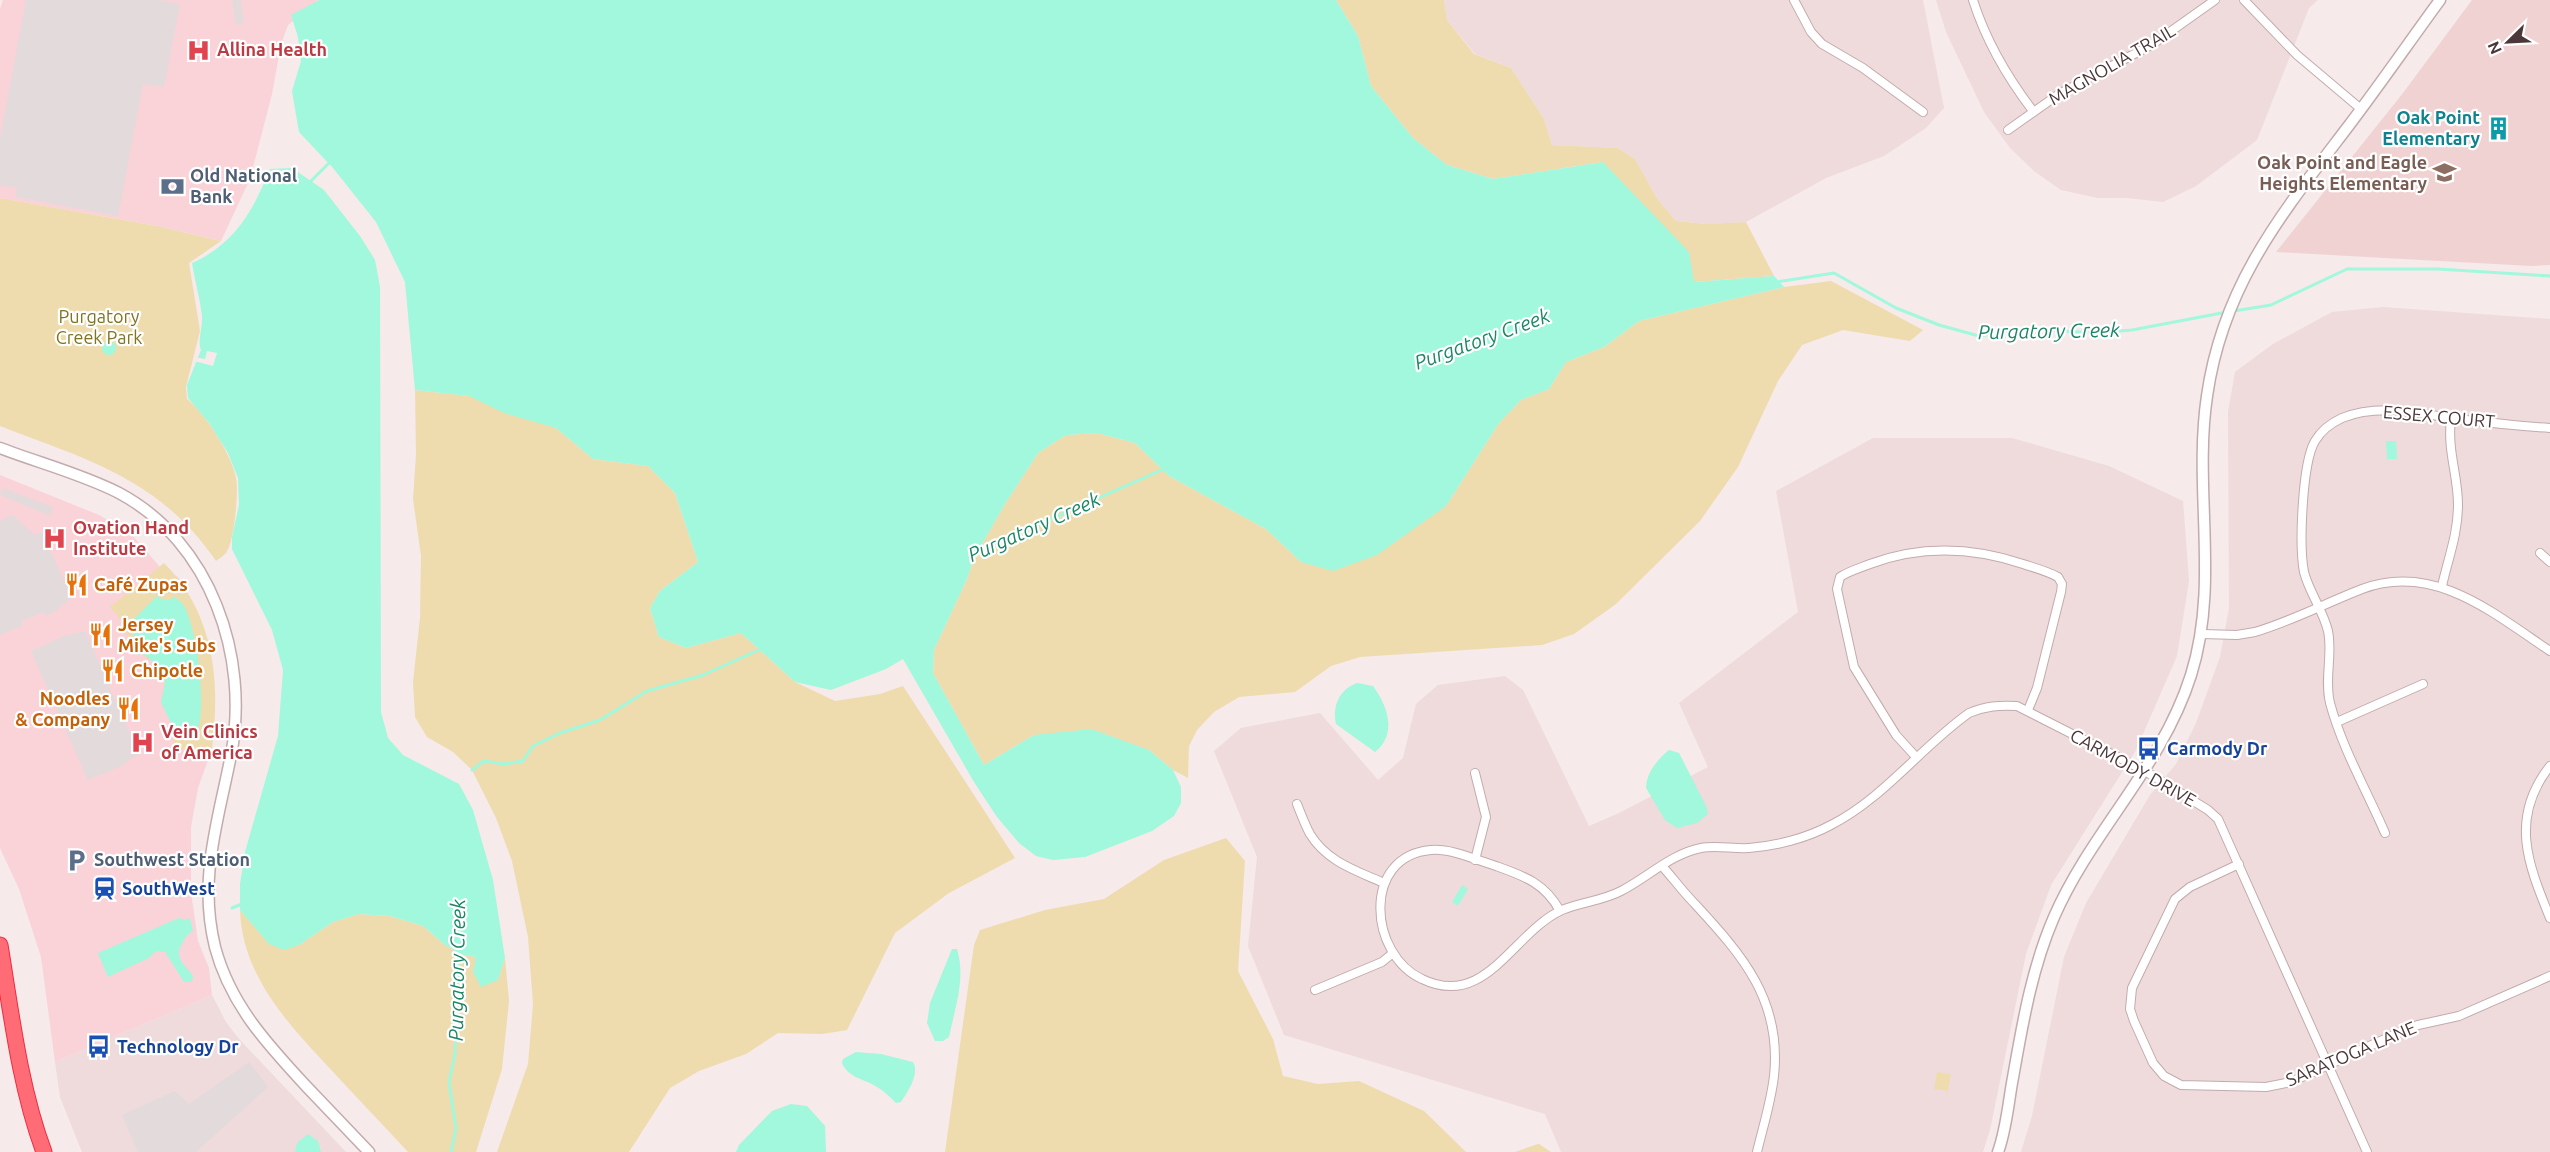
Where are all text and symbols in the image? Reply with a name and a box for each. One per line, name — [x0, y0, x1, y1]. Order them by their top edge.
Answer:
north arrow — [2478, 12, 2538, 72]
street label: MAGNOLIA TRAIL — [2045, 20, 2178, 108]
hospital icon: Allina Health — [186, 37, 212, 63]
place label: Allina Health — [217, 39, 327, 59]
text: N — [2484, 39, 2505, 57]
place label: Oak Point Elementary — [2382, 107, 2480, 148]
building icon: Oak Point Elementary — [2485, 115, 2511, 141]
place label: Oak Point and Eagle Heights Elementary — [2257, 152, 2427, 193]
school or university icon: Oak Point and Eagle Heights Elementary — [2432, 160, 2458, 186]
place label: Old National Bank — [190, 165, 298, 206]
bank icon: Old National Bank — [159, 173, 185, 199]
water label: Purgatory Creek — [1411, 303, 1553, 374]
park label: Purgatory Creek Park — [56, 306, 142, 347]
water label: Purgatory Creek — [1978, 318, 2121, 343]
street label: ESSEX COURT — [2382, 401, 2496, 431]
water label: Purgatory Creek — [964, 487, 1104, 566]
place label: Ovation Hand Institute — [73, 517, 189, 558]
hospital icon: Ovation Hand Institute — [42, 525, 68, 551]
restaurant icon: Café Zupas — [63, 572, 89, 598]
place label: Café Zupas — [94, 574, 188, 594]
place label: Jersey Mike's Subs — [118, 614, 216, 655]
restaurant icon: Jersey Mike's Subs — [87, 622, 113, 648]
restaurant icon: Chipotle — [100, 658, 126, 684]
place label: Chipotle — [131, 660, 203, 680]
place label: Noodles & Company — [15, 688, 110, 729]
restaurant icon: Noodles & Company — [115, 696, 141, 722]
place label: Vein Clinics of America — [161, 721, 258, 762]
street label: CARMODY DRIVE — [2067, 724, 2200, 810]
hospital icon: Vein Clinics of America — [130, 729, 156, 755]
bus stop icon: Carmody Dr — [2136, 736, 2162, 762]
place label: Carmody Dr — [2167, 738, 2268, 758]
parking icon: Southwest Station — [63, 847, 89, 873]
place label: Southwest Station — [94, 849, 250, 869]
station icon: SouthWest — [91, 876, 117, 902]
place label: SouthWest — [122, 878, 215, 898]
water label: Purgatory Creek — [444, 898, 469, 1041]
street label: SARATOGA LANE — [2283, 1017, 2419, 1090]
bus stop icon: Technology Dr — [86, 1034, 112, 1060]
place label: Technology Dr — [117, 1036, 239, 1056]

